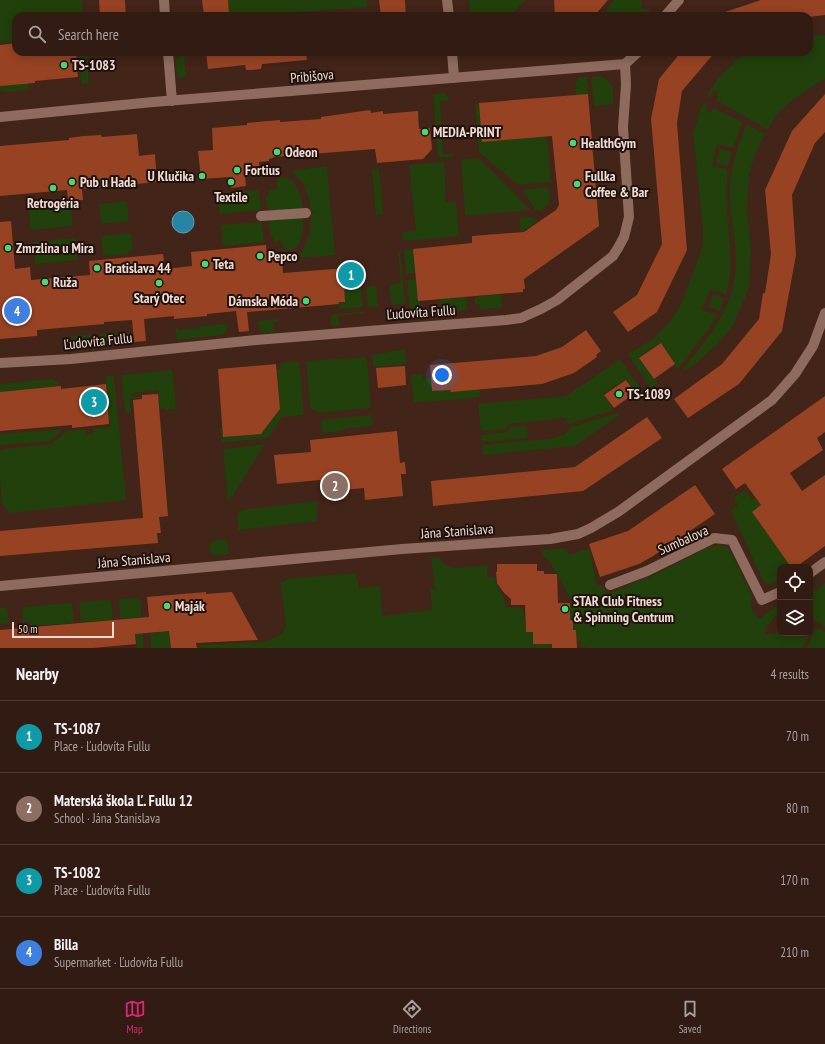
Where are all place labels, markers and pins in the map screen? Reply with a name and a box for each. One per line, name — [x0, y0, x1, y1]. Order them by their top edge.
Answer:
place label: TS-1083 — [72, 56, 116, 74]
marker: TS-1083 — [59, 60, 69, 70]
place label: MEDIA-PRINT — [433, 123, 501, 141]
marker: MEDIA-PRINT — [420, 127, 430, 137]
place label: HealthGym — [581, 134, 636, 152]
marker: HealthGym — [568, 138, 578, 148]
place label: Odeon — [285, 143, 317, 161]
marker: Odeon — [272, 147, 282, 157]
place label: Fortius — [245, 161, 280, 179]
marker: Fortius — [232, 165, 242, 175]
place label: U Klučika — [147, 167, 194, 185]
place label: Fullka Coffee & Bar — [585, 167, 649, 201]
marker: U Klučika — [197, 171, 207, 181]
place label: Pub u Hada — [80, 173, 136, 191]
marker: Pub u Hada — [67, 177, 77, 187]
marker: Textile — [226, 177, 236, 187]
marker: Fullka Coffee & Bar — [572, 179, 582, 189]
marker: Retrogéria — [48, 183, 58, 193]
place label: Textile — [214, 188, 248, 206]
place label: Retrogéria — [27, 194, 79, 212]
place label: Zmrzlina u Mira — [16, 239, 94, 257]
marker: Zmrzlina u Mira — [3, 243, 13, 253]
place label: Pepco — [268, 247, 297, 265]
marker: Pepco — [255, 251, 265, 261]
place label: Teta — [213, 255, 234, 273]
place label: Bratislava 44 — [105, 259, 171, 277]
marker: Teta — [200, 259, 210, 269]
pin: 1 — [338, 260, 364, 290]
marker: Bratislava 44 — [92, 263, 102, 273]
place label: Ruža — [53, 273, 78, 291]
marker: Ruža — [40, 277, 50, 287]
marker: Starý Otec — [154, 278, 164, 288]
place label: Starý Otec — [134, 289, 184, 307]
place label: Dámska Móda — [229, 292, 298, 310]
pin: 4 — [4, 296, 30, 326]
marker: Dámska Móda — [301, 296, 311, 306]
place label: TS-1089 — [627, 385, 671, 403]
pin: 3 — [81, 387, 107, 417]
marker: TS-1089 — [614, 389, 624, 399]
pin: 2 — [322, 471, 348, 501]
place label: STAR Club Fitness & Spinning Centrum — [573, 592, 674, 626]
place label: Maják — [175, 597, 205, 615]
marker: Maják — [162, 601, 172, 611]
marker: STAR Club Fitness & Spinning Centrum — [560, 604, 570, 614]

